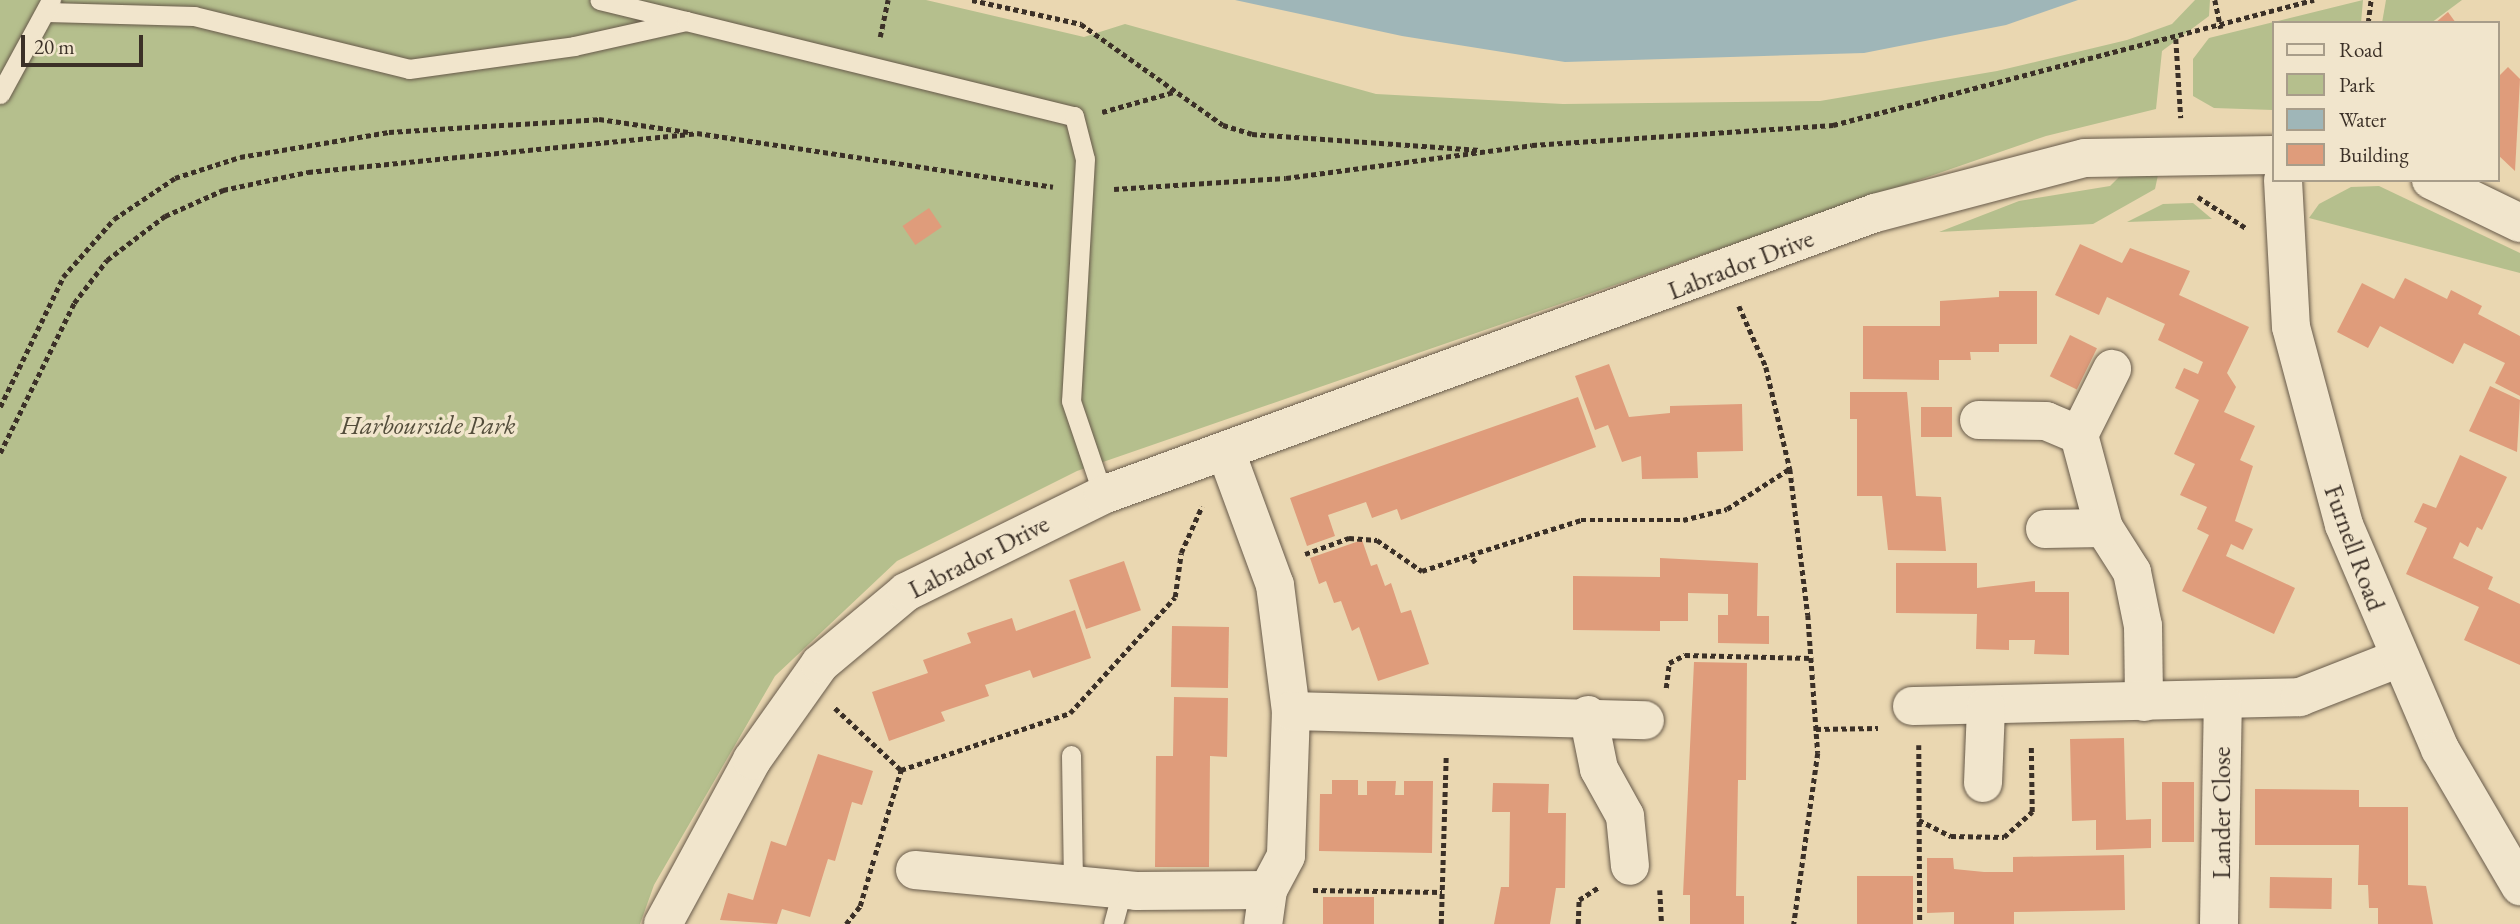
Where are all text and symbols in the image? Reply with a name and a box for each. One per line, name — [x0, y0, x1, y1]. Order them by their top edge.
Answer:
scale bar — [24, 21, 147, 65]
legend — [2272, 21, 2499, 182]
text: 20 m — [34, 33, 75, 60]
text: Road — [2339, 36, 2383, 63]
text: Park — [2339, 71, 2375, 98]
text: Water — [2339, 106, 2386, 133]
text: Building — [2339, 141, 2409, 168]
street label: Labrador Drive — [1664, 223, 1818, 307]
park label: Harbourside Park — [340, 410, 516, 442]
street label: Furnell Road — [2317, 481, 2391, 615]
street label: Labrador Drive — [904, 508, 1054, 606]
street label: Lander Close — [2206, 747, 2238, 879]

